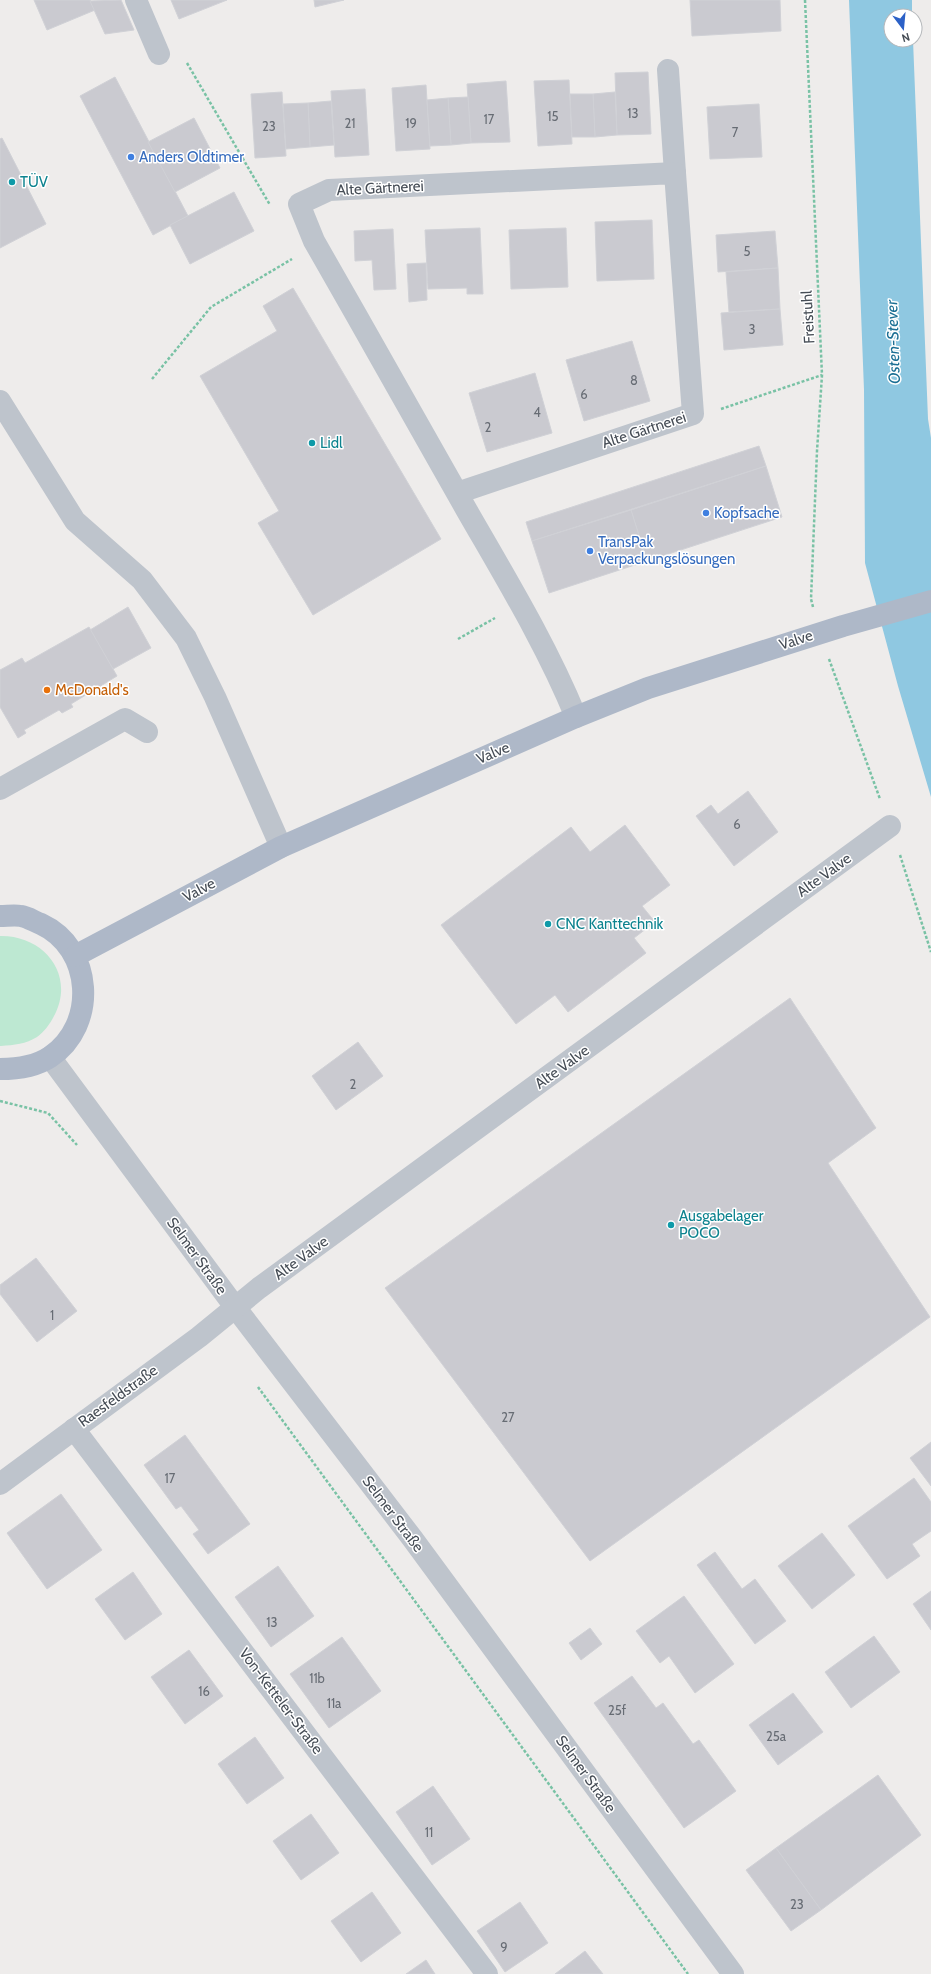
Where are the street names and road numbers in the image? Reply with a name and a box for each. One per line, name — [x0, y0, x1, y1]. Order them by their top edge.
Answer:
street label: Alte Gärtnerei — [336, 177, 424, 199]
street label: Freistuhl — [798, 289, 818, 344]
street label: Alte Gärtnerei — [600, 408, 688, 452]
street label: Valve — [777, 626, 815, 654]
street label: Valve — [474, 738, 513, 768]
street label: Alte Valve — [793, 849, 855, 901]
street label: Valve — [180, 874, 219, 906]
street label: Alte Valve — [531, 1041, 593, 1093]
street label: Selmer Straße — [163, 1214, 231, 1298]
street label: Alte Valve — [270, 1232, 332, 1284]
street label: Raesfeldstraße — [75, 1361, 161, 1431]
street label: Selmer Straße — [359, 1472, 428, 1556]
street label: Von-Ketteler-Straße — [235, 1644, 327, 1758]
street label: Selmer Straße — [552, 1732, 620, 1816]

